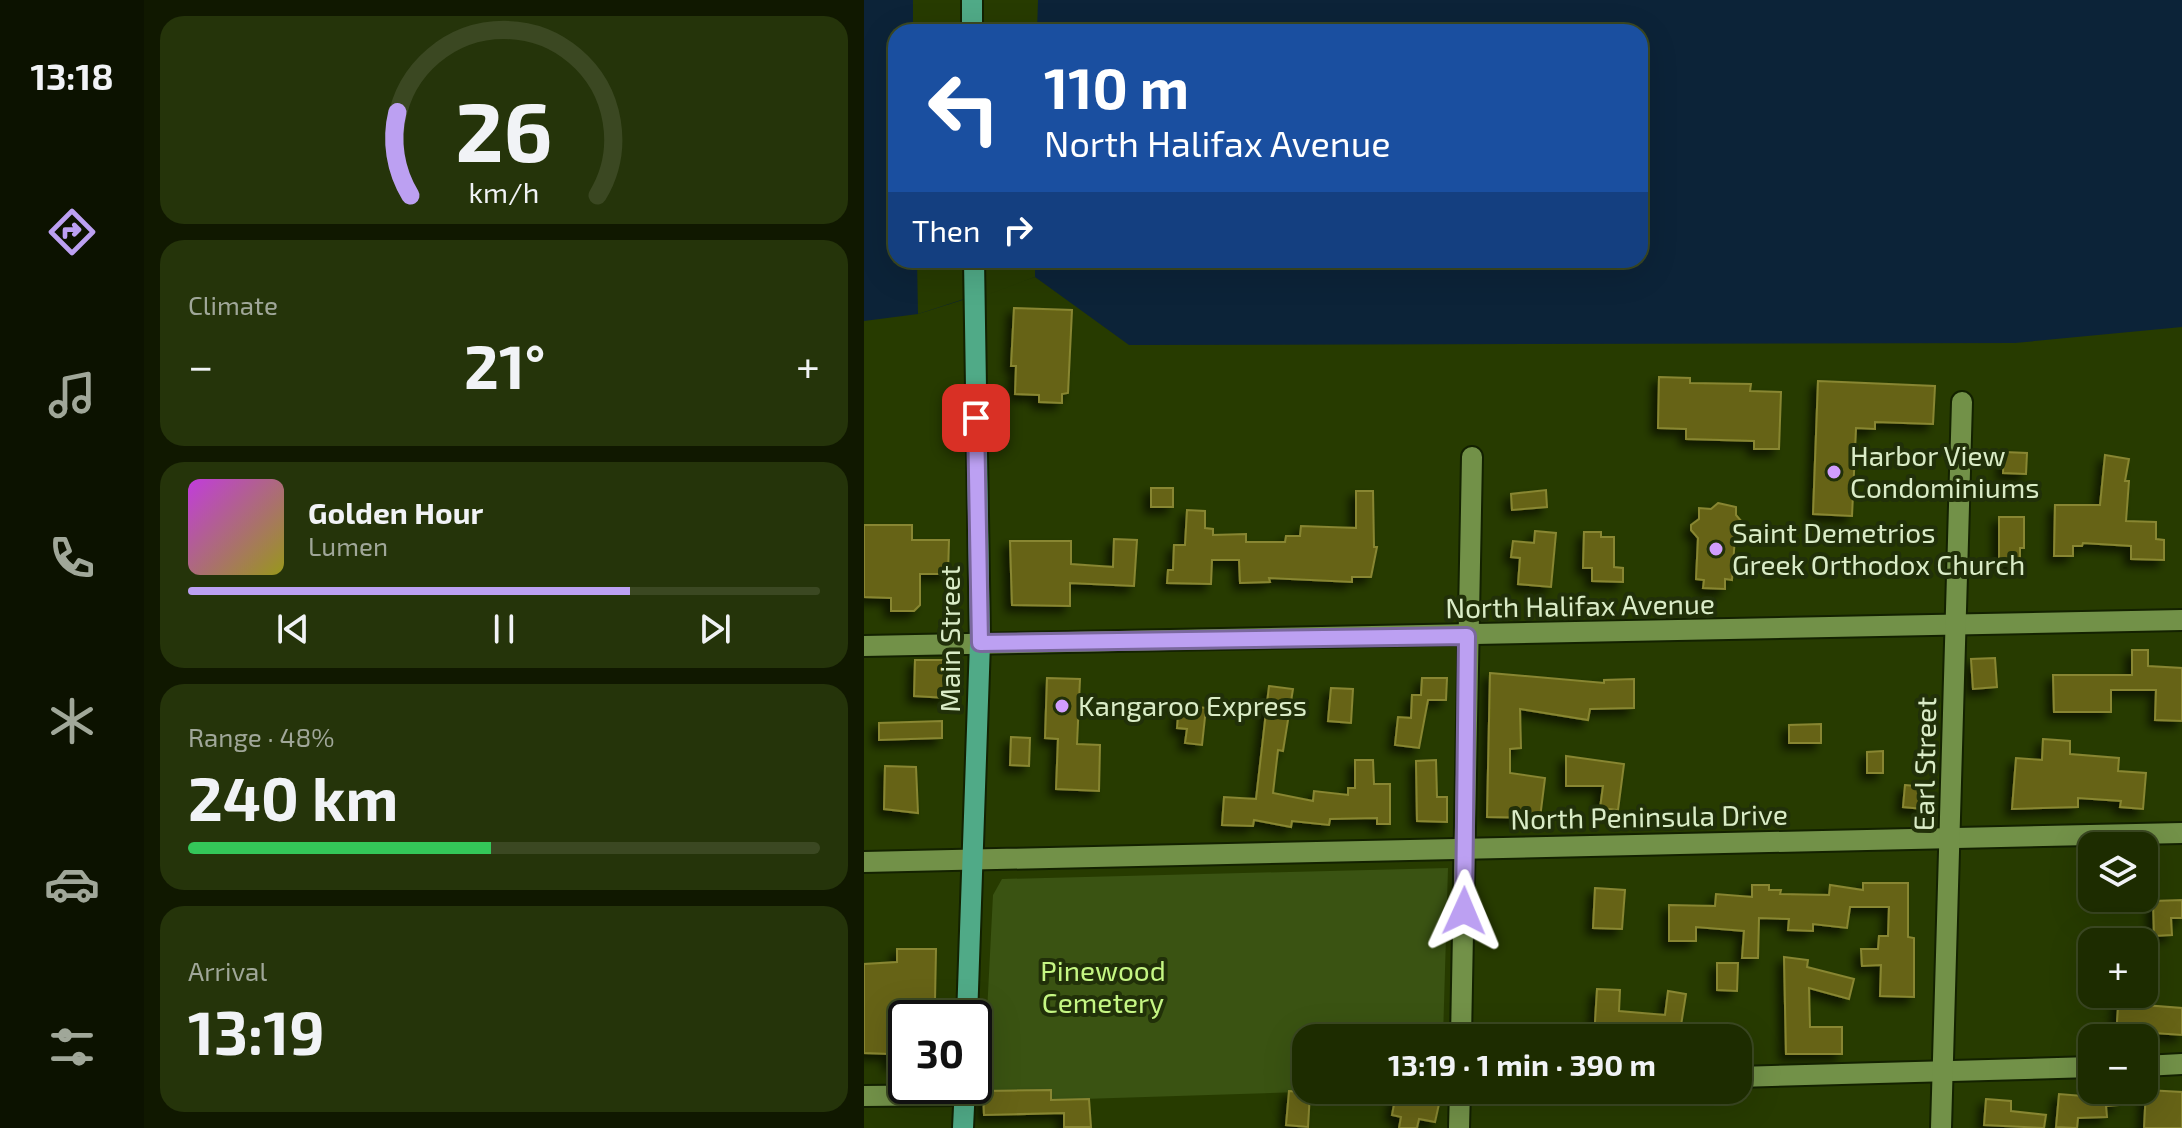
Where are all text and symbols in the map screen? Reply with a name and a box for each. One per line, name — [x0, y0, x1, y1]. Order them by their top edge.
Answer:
text: 110 m — [1044, 53, 1189, 120]
text: 13:18 — [30, 54, 114, 97]
icon: left — [912, 56, 1016, 160]
text: 26 — [455, 79, 553, 179]
text: North Halifax Avenue — [1044, 121, 1391, 164]
text: km/h — [469, 174, 539, 209]
icon: directions — [44, 204, 100, 260]
icon: right — [996, 208, 1040, 252]
text: Then — [912, 212, 980, 248]
text: Climate — [188, 289, 278, 320]
text: 21° — [464, 329, 545, 401]
text: − — [188, 338, 214, 391]
text: + — [796, 338, 820, 391]
icon: music — [44, 367, 100, 423]
pin — [942, 384, 1010, 452]
icon: arrive — [954, 396, 998, 440]
place label: Harbor View Condominiums — [1850, 438, 2039, 504]
marker: Harbor View Condominiums — [1825, 463, 1843, 481]
text: Golden Hour — [308, 494, 483, 530]
place label: Saint Demetrios Greek Orthodox Church — [1732, 515, 2025, 581]
icon: phone — [44, 530, 100, 586]
text: Lumen — [308, 530, 388, 561]
marker: Saint Demetrios Greek Orthodox Church — [1707, 540, 1725, 558]
street label: Main Street — [932, 565, 966, 713]
street label: North Halifax Avenue — [1445, 586, 1715, 624]
icon: previous — [271, 607, 315, 651]
icon: pause — [482, 607, 526, 651]
icon: next — [693, 607, 737, 651]
place label: Kangaroo Express — [1078, 688, 1307, 722]
icon: climate — [44, 693, 100, 749]
marker: Kangaroo Express — [1053, 697, 1071, 715]
street label: Earl Street — [1906, 697, 1942, 831]
text: Range · 48% — [188, 721, 335, 752]
text: 240 km — [188, 761, 398, 833]
street label: North Peninsula Drive — [1510, 797, 1788, 835]
map controls — [2078, 832, 2158, 1104]
button: layers — [2078, 832, 2158, 912]
icon: car — [44, 856, 100, 912]
position arrow — [1422, 869, 1506, 953]
button: + — [2078, 928, 2158, 1008]
park label: Pinewood Cemetery — [1040, 953, 1166, 1019]
text: Arrival — [188, 955, 267, 986]
text: 13:19 — [188, 995, 325, 1067]
speed limit sign: 30 — [888, 1000, 992, 1104]
icon: filters — [44, 1019, 100, 1075]
button: − — [2078, 1024, 2158, 1104]
text: 13:19 · 1 min · 390 m — [1388, 1046, 1656, 1082]

